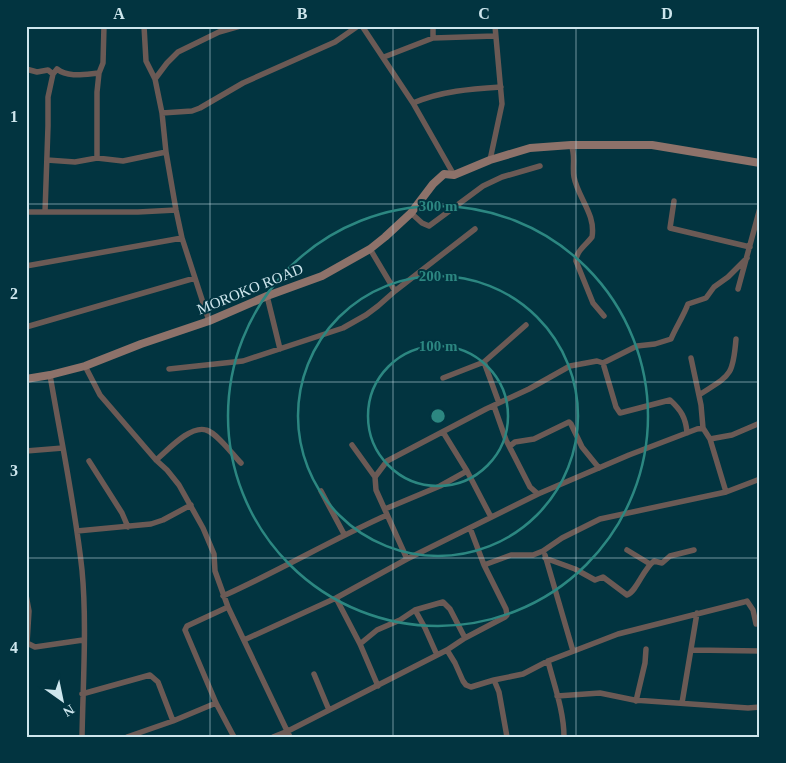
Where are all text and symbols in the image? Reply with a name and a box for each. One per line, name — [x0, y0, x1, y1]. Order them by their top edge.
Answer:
text: A — [113, 5, 125, 22]
text: B — [297, 5, 308, 22]
text: C — [478, 5, 490, 22]
text: D — [661, 5, 673, 22]
text: 1 — [10, 108, 18, 125]
text: 300 m — [419, 198, 458, 214]
street label: MOROKO ROAD — [195, 260, 305, 318]
text: 200 m — [419, 268, 458, 284]
text: 2 — [10, 285, 18, 302]
text: 100 m — [419, 338, 458, 354]
centre of rings — [429, 407, 447, 425]
text: 3 — [10, 462, 18, 479]
text: 4 — [10, 639, 18, 656]
north arrow — [38, 676, 88, 726]
text: N — [60, 701, 77, 720]

